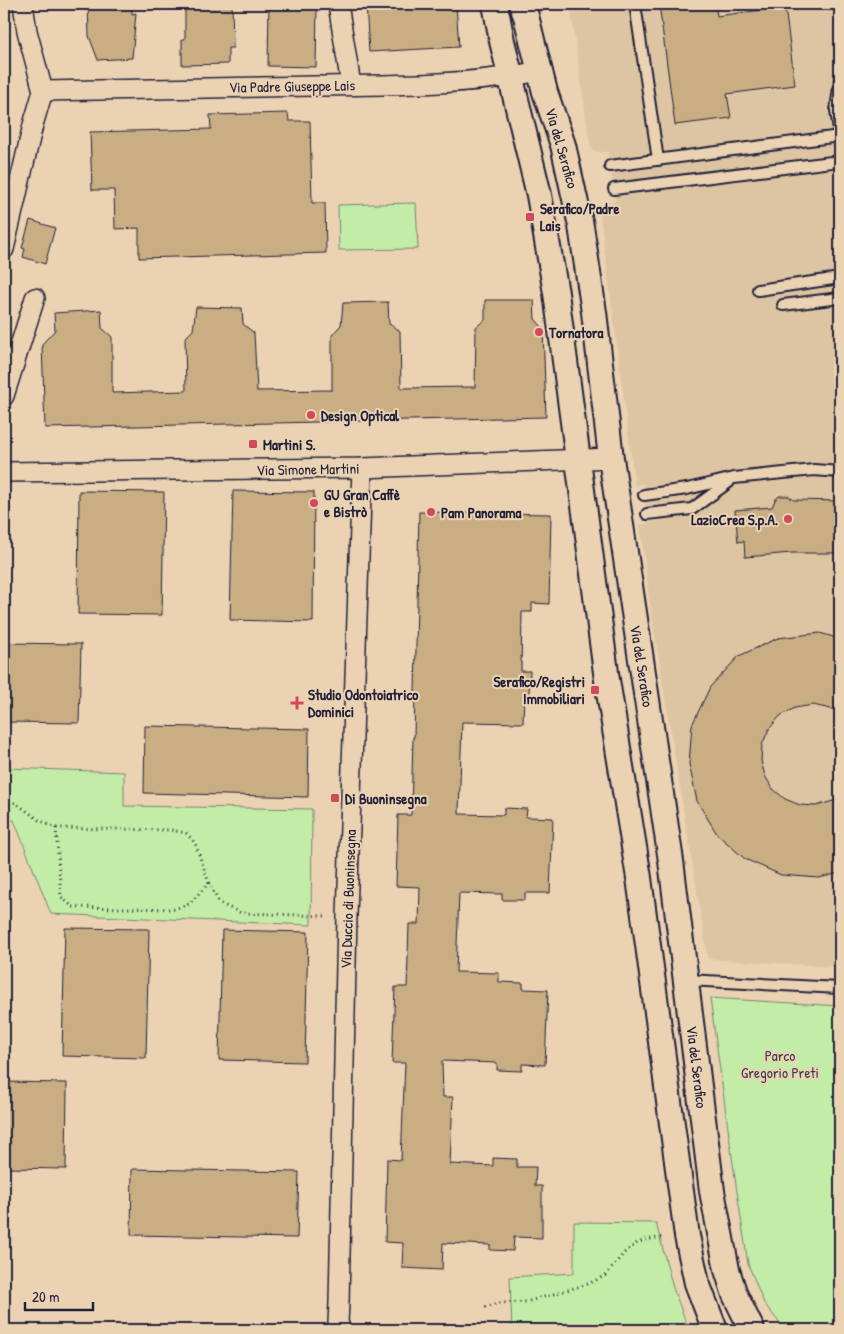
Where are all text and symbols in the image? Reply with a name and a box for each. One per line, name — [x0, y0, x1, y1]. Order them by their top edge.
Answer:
street label: Via Padre Giuseppe Lais — [229, 74, 356, 98]
street label: Via del Serafico — [541, 105, 583, 191]
place label: Serafico/Padre Lais — [540, 198, 619, 236]
marker: Serafico/Padre Lais — [524, 211, 536, 223]
place label: Tornatora — [548, 322, 603, 343]
marker: Tornatora — [533, 326, 545, 338]
place label: Design Optical — [321, 405, 400, 427]
marker: Design Optical — [305, 409, 317, 421]
place label: Martini S. — [263, 434, 316, 455]
marker: Martini S. — [247, 438, 259, 450]
street label: Via Simone Martini — [256, 458, 360, 480]
place label: GU Gran Caffè e Bistrò — [324, 484, 400, 522]
marker: GU Gran Caffè e Bistrò — [308, 497, 320, 509]
place label: Pam Panorama — [441, 502, 522, 523]
marker: Pam Panorama — [425, 506, 437, 518]
place label: LazioCrea S.p.A. — [691, 509, 778, 531]
marker: LazioCrea S.p.A. — [782, 513, 794, 525]
street label: Via del Serafico — [625, 623, 659, 709]
place label: Serafico/Registri Immobiliari — [493, 671, 585, 709]
place label: Studio Odontoiatrico Dominici — [308, 684, 418, 722]
marker: Serafico/Registri Immobiliari — [589, 684, 601, 696]
marker: Studio Odontoiatrico Dominici — [290, 696, 304, 710]
place label: Di Buoninsegna — [345, 788, 427, 810]
marker: Di Buoninsegna — [329, 792, 341, 804]
street label: Via Duccio di Buoninsegna — [335, 829, 361, 969]
street label: Via del Serafico — [682, 1025, 712, 1109]
park label: Parco Gregorio Preti — [741, 1045, 819, 1083]
scale bar — [25, 1279, 92, 1311]
text: 20 m — [32, 1286, 59, 1307]

